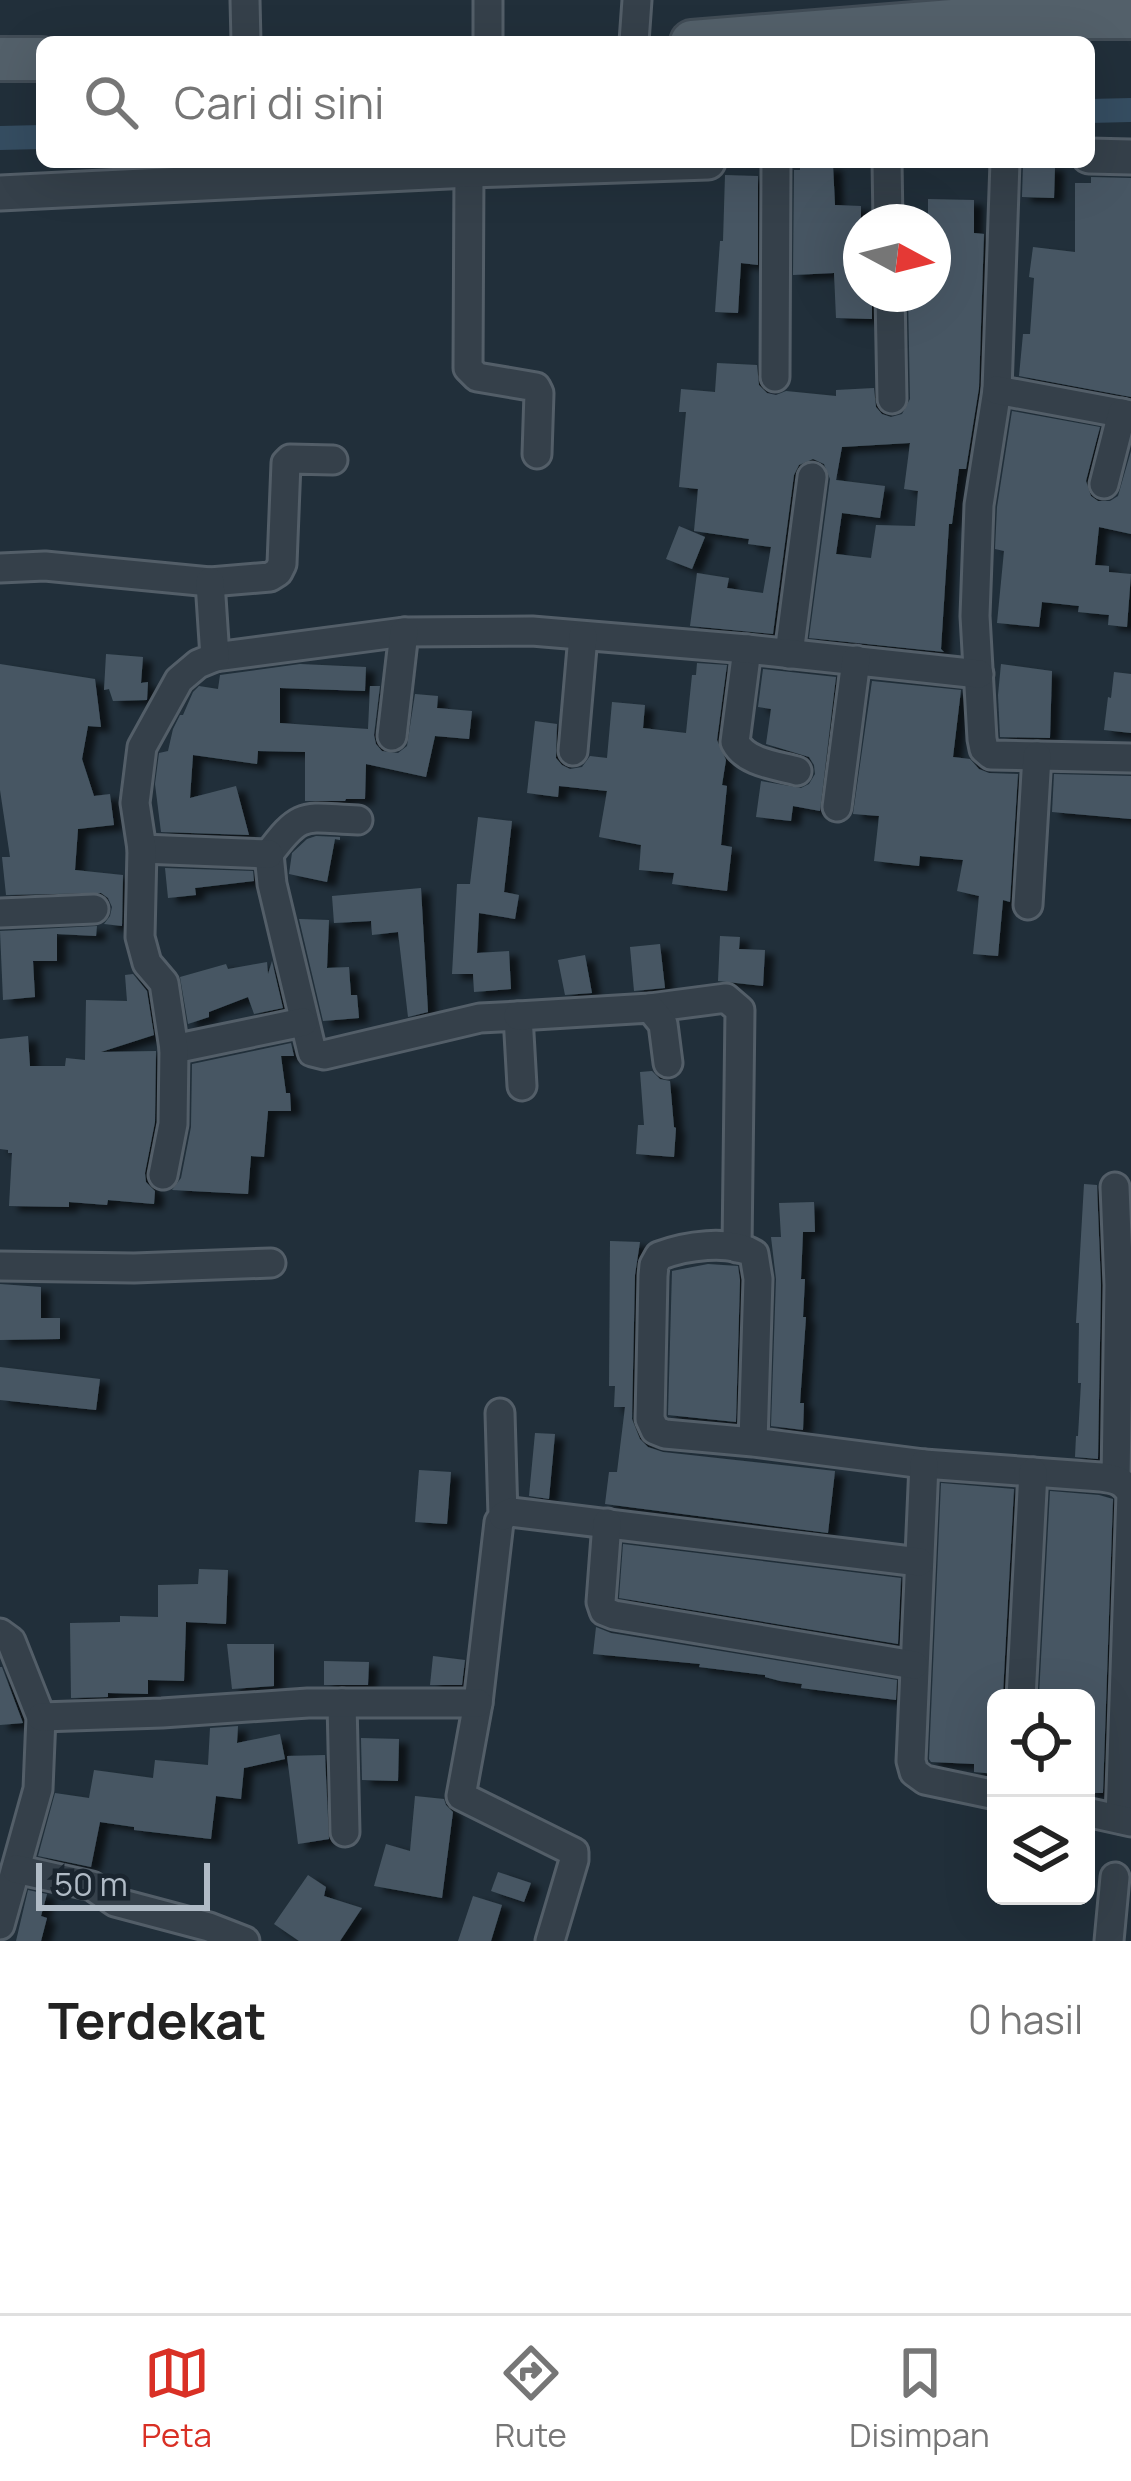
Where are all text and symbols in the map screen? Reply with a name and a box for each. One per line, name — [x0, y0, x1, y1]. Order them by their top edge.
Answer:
search box — [36, 36, 1095, 168]
icon: search — [78, 69, 144, 135]
text: Cari di sini — [174, 71, 384, 133]
north arrow — [843, 204, 951, 312]
map controls — [987, 1689, 1095, 1905]
button: locate — [987, 1689, 1095, 1797]
button: layers — [987, 1797, 1095, 1905]
scale bar — [36, 1857, 210, 1910]
text: 50 m — [54, 1861, 128, 1906]
text: Terdekat — [48, 1985, 266, 2054]
text: 0 hasil — [968, 1992, 1083, 2046]
tab: Peta — [141, 2340, 212, 2457]
tab: Rute — [495, 2340, 567, 2457]
tab: Disimpan — [849, 2340, 990, 2457]

